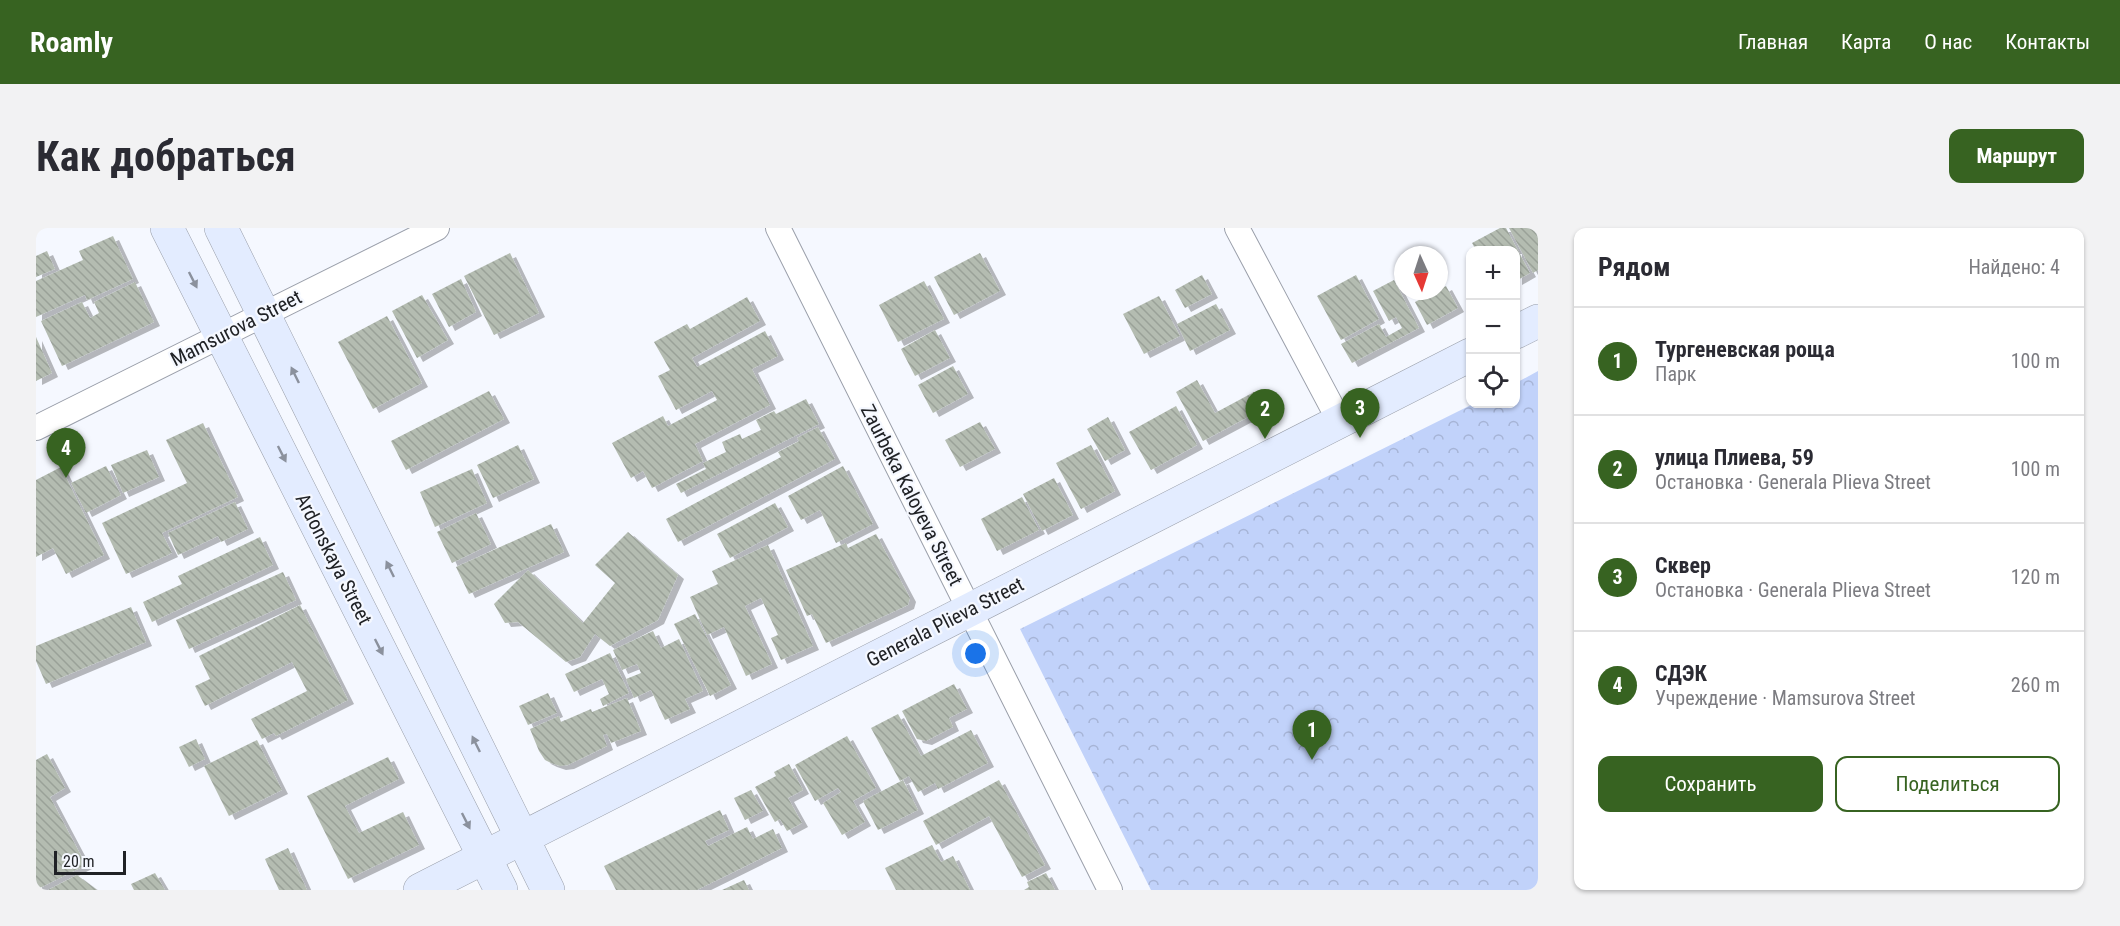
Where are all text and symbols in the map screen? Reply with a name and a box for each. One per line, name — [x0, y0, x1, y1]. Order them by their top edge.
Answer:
text: Roamly — [30, 26, 113, 59]
text: Главная — [1738, 30, 1808, 54]
text: Карта — [1841, 30, 1891, 54]
text: О нас — [1924, 30, 1972, 54]
text: Контакты — [2005, 30, 2090, 54]
button: Маршрут — [1949, 129, 2084, 183]
text: Как добраться — [36, 132, 296, 181]
north arrow — [1394, 246, 1448, 300]
map controls — [1466, 246, 1520, 408]
button: + — [1466, 246, 1520, 300]
text: Рядом — [1598, 252, 1670, 282]
text: Найдено: 4 — [1968, 255, 2060, 279]
one-way arrow — [188, 271, 198, 289]
street label: Mamsurova Street — [166, 285, 306, 371]
button: − — [1466, 300, 1520, 354]
text: Тургеневская роща — [1655, 337, 1835, 362]
text: 1 — [1612, 349, 1623, 373]
text: 100 m — [2011, 349, 2060, 373]
button: locate — [1466, 354, 1520, 408]
text: Парк — [1655, 362, 1696, 386]
one-way arrow — [290, 366, 300, 383]
pin: 3 — [1340, 388, 1380, 438]
pin: 2 — [1246, 390, 1284, 439]
street label: Zaurbeka Kaloyeva Street — [856, 400, 968, 590]
pin: 4 — [46, 428, 86, 478]
one-way arrow — [276, 445, 286, 463]
text: улица Плиева, 59 — [1655, 445, 1814, 470]
text: 2 — [1612, 457, 1623, 481]
text: 100 m — [2011, 457, 2060, 481]
text: Остановка · Generala Plieva Street — [1655, 470, 1931, 494]
street label: Ardonskaya Street — [291, 489, 377, 629]
text: Сквер — [1655, 553, 1711, 578]
one-way arrow — [385, 560, 394, 577]
text: 3 — [1612, 565, 1623, 589]
text: 120 m — [2011, 565, 2060, 589]
street label: Generala Plieva Street — [862, 572, 1028, 672]
text: Остановка · Generala Plieva Street — [1655, 578, 1931, 602]
one-way arrow — [373, 638, 383, 656]
your location — [961, 639, 990, 668]
text: СДЭК — [1655, 661, 1707, 686]
text: 4 — [1612, 673, 1623, 697]
text: 260 m — [2011, 673, 2060, 697]
text: Учреждение · Mamsurova Street — [1655, 686, 1915, 710]
pin: 1 — [1292, 710, 1332, 760]
one-way arrow — [471, 735, 480, 752]
button: Сохранить — [1598, 756, 1823, 812]
button: Поделиться — [1835, 756, 2060, 812]
one-way arrow — [462, 813, 471, 830]
scale bar — [54, 848, 126, 876]
text: 20 m — [63, 852, 95, 871]

